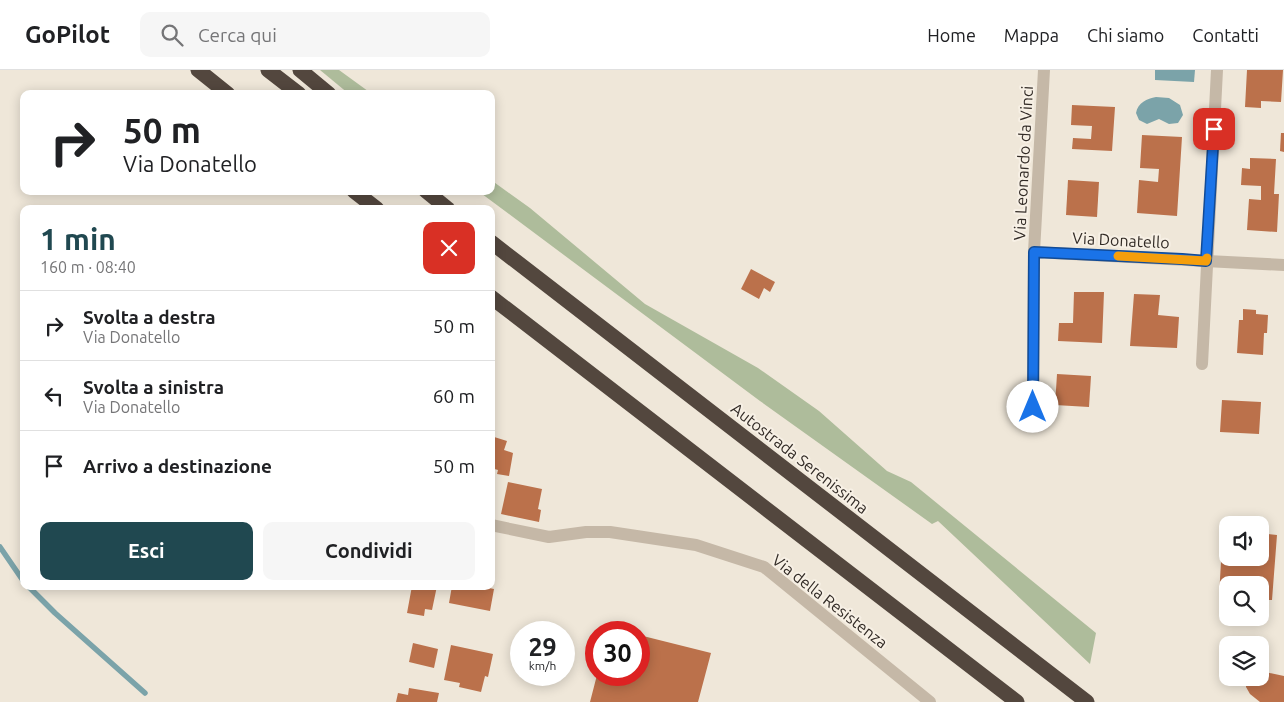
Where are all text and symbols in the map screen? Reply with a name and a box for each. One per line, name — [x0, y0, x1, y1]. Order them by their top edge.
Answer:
search box — [140, 12, 490, 57]
text: GoPilot — [25, 21, 110, 48]
icon: search — [158, 21, 186, 49]
text: Cerca qui — [198, 24, 277, 46]
text: Home — [927, 25, 976, 45]
text: Mappa — [1004, 25, 1059, 45]
text: Chi siamo — [1087, 25, 1164, 45]
text: Contatti — [1192, 25, 1259, 45]
street label: Via Leonardo da Vinci — [1010, 85, 1036, 241]
pin — [1193, 108, 1235, 150]
icon: right — [40, 110, 105, 175]
text: 50 m — [123, 110, 201, 150]
icon: arrive — [1200, 115, 1228, 143]
text: Via Donatello — [123, 151, 257, 176]
text: 1 min — [40, 222, 116, 256]
button: close — [423, 222, 475, 274]
street label: Via Donatello — [1072, 228, 1170, 252]
text: 160 m · 08:40 — [40, 258, 136, 276]
text: Svolta a destra — [83, 306, 216, 328]
icon: right — [40, 312, 68, 340]
text: 50 m — [433, 315, 475, 337]
text: Via Donatello — [83, 328, 180, 346]
text: Svolta a sinistra — [83, 376, 224, 398]
position arrow — [1006, 380, 1058, 432]
icon: left — [40, 382, 68, 410]
text: 60 m — [433, 385, 475, 407]
text: Via Donatello — [83, 398, 180, 416]
street label: Autostrada Serenissima — [728, 399, 872, 517]
icon: arrive — [40, 452, 68, 480]
text: Arrivo a destinazione — [83, 455, 272, 477]
text: 50 m — [433, 455, 475, 477]
map controls — [1219, 516, 1269, 686]
button: sound — [1219, 516, 1269, 566]
button: Esci — [40, 522, 253, 580]
button: Condividi — [263, 522, 475, 580]
street label: Via della Resistenza — [769, 550, 891, 652]
button: search — [1219, 576, 1269, 626]
speed limit sign: 30 — [585, 621, 650, 686]
text: 29 — [528, 633, 557, 661]
button: layers — [1219, 636, 1269, 686]
text: km/h — [529, 659, 556, 672]

